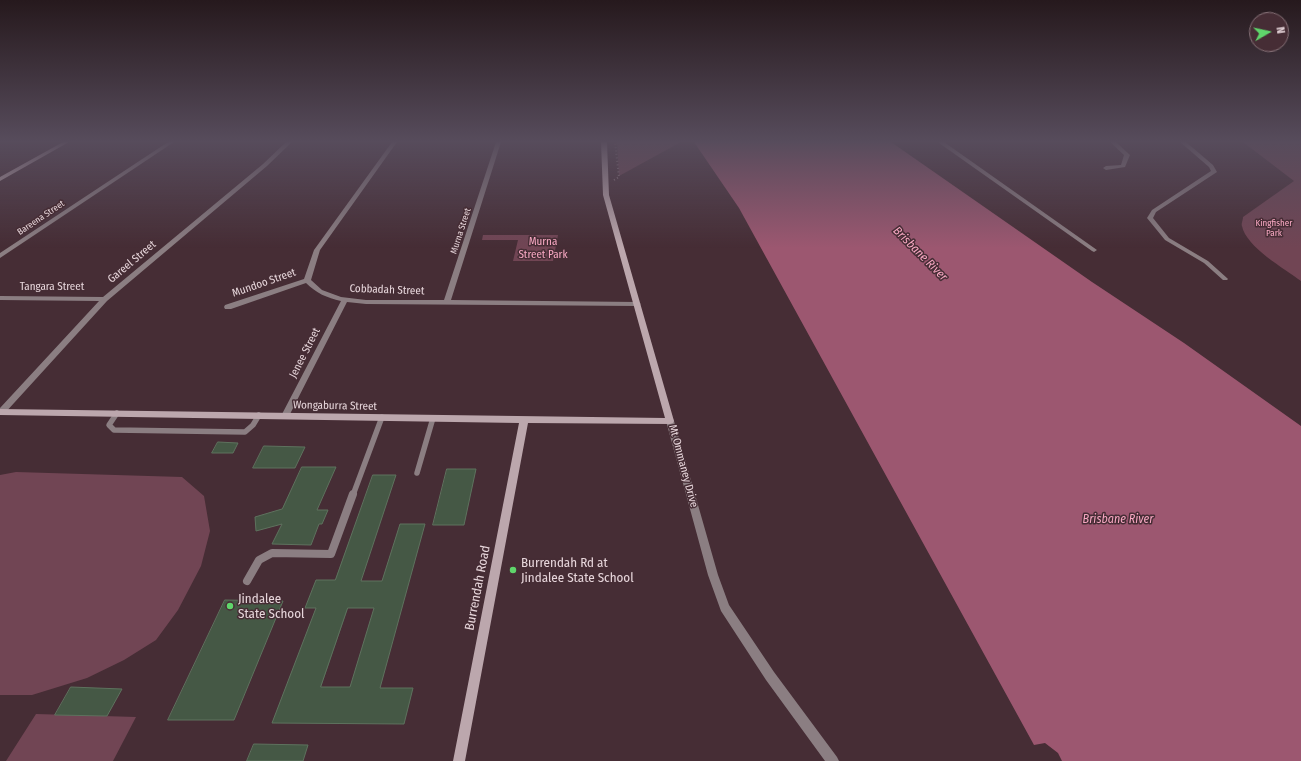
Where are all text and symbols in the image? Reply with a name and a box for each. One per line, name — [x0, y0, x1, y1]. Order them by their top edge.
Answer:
north arrow — [1249, 12, 1289, 52]
text: N — [1273, 26, 1287, 34]
street label: Bareena Street — [15, 198, 67, 238]
street label: Murna Street — [449, 207, 473, 255]
park label: Kingfisher Park — [1256, 218, 1292, 239]
water label: Brisbane River — [890, 224, 950, 284]
park label: Murna Street Park — [518, 235, 568, 261]
street label: Gareel Street — [105, 238, 159, 286]
street label: Mundoo Street — [230, 266, 298, 300]
street label: Tangara Street — [20, 280, 84, 294]
street label: Cobbadah Street — [349, 282, 425, 298]
street label: Jenee Street — [287, 326, 323, 380]
street label: Wongaburra Street — [293, 399, 377, 413]
street label: Mt Ommaney Drive — [666, 423, 700, 509]
water label: Brisbane River — [1083, 513, 1153, 527]
street label: Burrendah Road — [462, 544, 494, 632]
place label: Burrendah Rd at Jindalee State School — [521, 555, 634, 586]
marker: Burrendah Rd at Jindalee State School — [508, 565, 518, 575]
place label: Jindalee State School — [238, 591, 304, 622]
marker: Jindalee State School — [225, 601, 235, 611]

